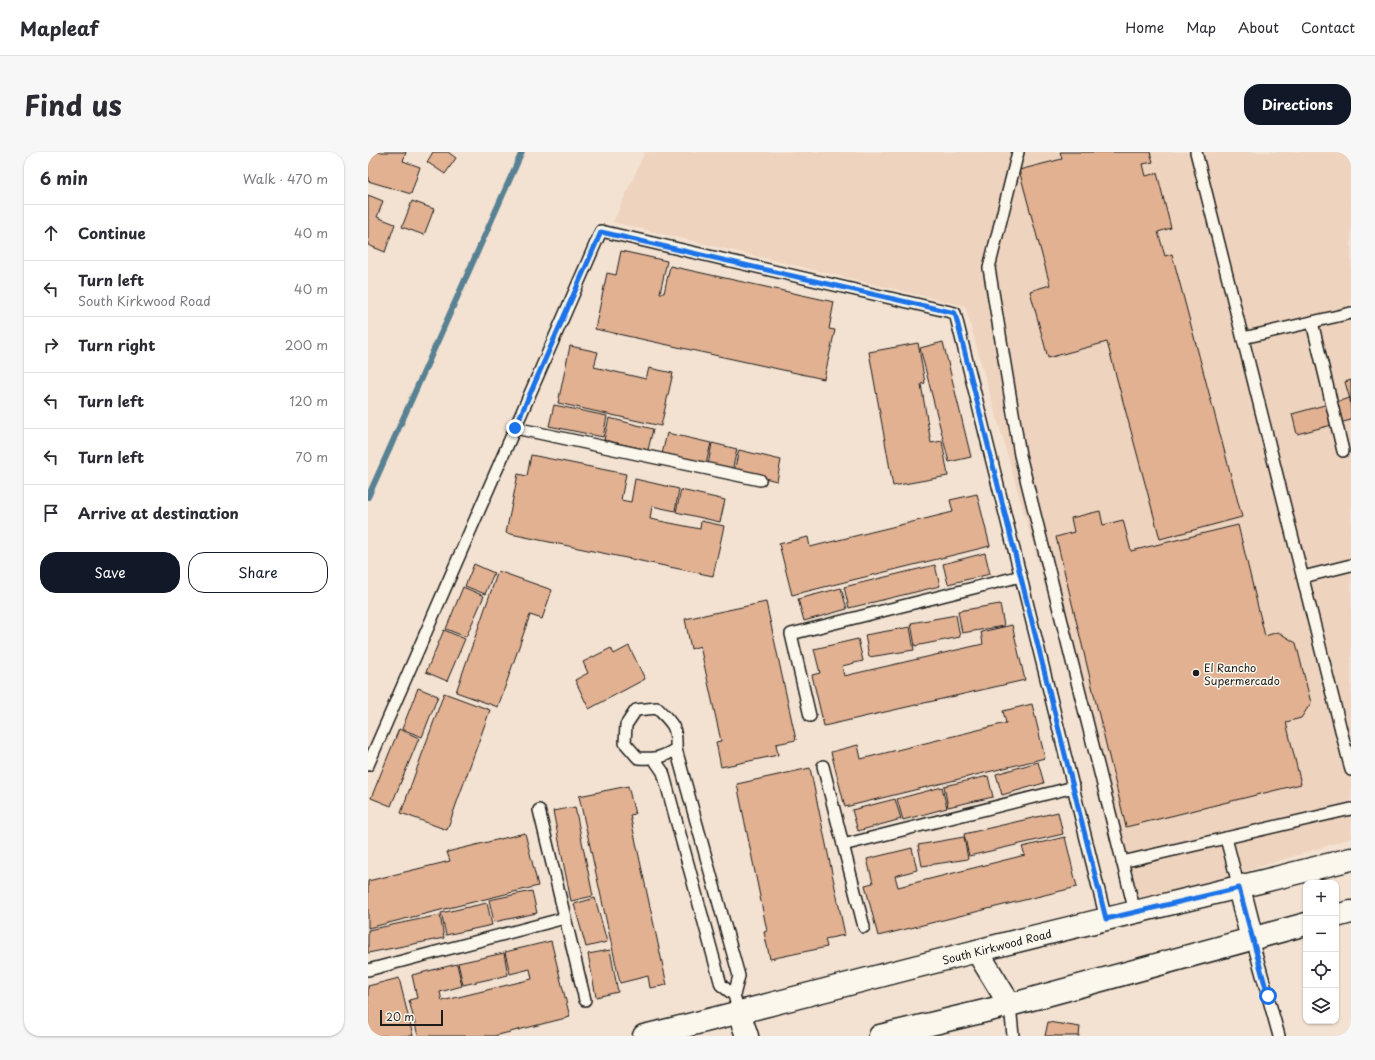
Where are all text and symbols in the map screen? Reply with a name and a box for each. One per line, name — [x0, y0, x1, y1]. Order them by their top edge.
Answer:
text: Mapleaf — [20, 14, 98, 42]
text: Home — [1125, 17, 1164, 38]
text: Map — [1186, 17, 1216, 38]
text: About — [1238, 17, 1279, 38]
text: Contact — [1301, 17, 1355, 38]
text: Find us — [24, 83, 122, 126]
button: Directions — [1244, 84, 1351, 125]
text: 6 min — [40, 165, 88, 191]
text: Walk · 470 m — [243, 169, 328, 188]
text: Continue — [78, 221, 146, 244]
icon: ahead — [40, 222, 62, 244]
text: 40 m — [294, 223, 328, 242]
text: Turn left — [78, 268, 144, 291]
icon: left — [40, 278, 62, 300]
text: 40 m — [294, 279, 328, 298]
text: South Kirkwood Road — [78, 291, 211, 310]
text: Turn right — [78, 333, 155, 356]
icon: right — [40, 334, 62, 356]
text: 200 m — [285, 335, 328, 354]
text: Turn left — [78, 389, 144, 412]
icon: left — [40, 390, 62, 412]
text: 120 m — [289, 391, 328, 410]
route end — [506, 419, 524, 437]
text: Turn left — [78, 445, 144, 468]
icon: left — [40, 446, 62, 468]
text: 70 m — [295, 447, 328, 466]
text: Arrive at destination — [78, 501, 239, 524]
icon: arrive — [40, 502, 62, 524]
button: Save — [40, 552, 180, 593]
button: Share — [188, 552, 328, 593]
place label: El Rancho Supermercado — [1204, 659, 1280, 689]
marker: El Rancho Supermercado — [1191, 668, 1201, 678]
map controls — [1303, 880, 1339, 1024]
button: + — [1303, 880, 1339, 916]
button: − — [1303, 916, 1339, 952]
street label: South Kirkwood Road — [940, 924, 1053, 968]
button: locate — [1303, 952, 1339, 988]
route start — [1259, 987, 1277, 1005]
button: layers — [1303, 988, 1339, 1024]
scale bar — [380, 1008, 443, 1027]
text: 20 m — [386, 1008, 414, 1025]

